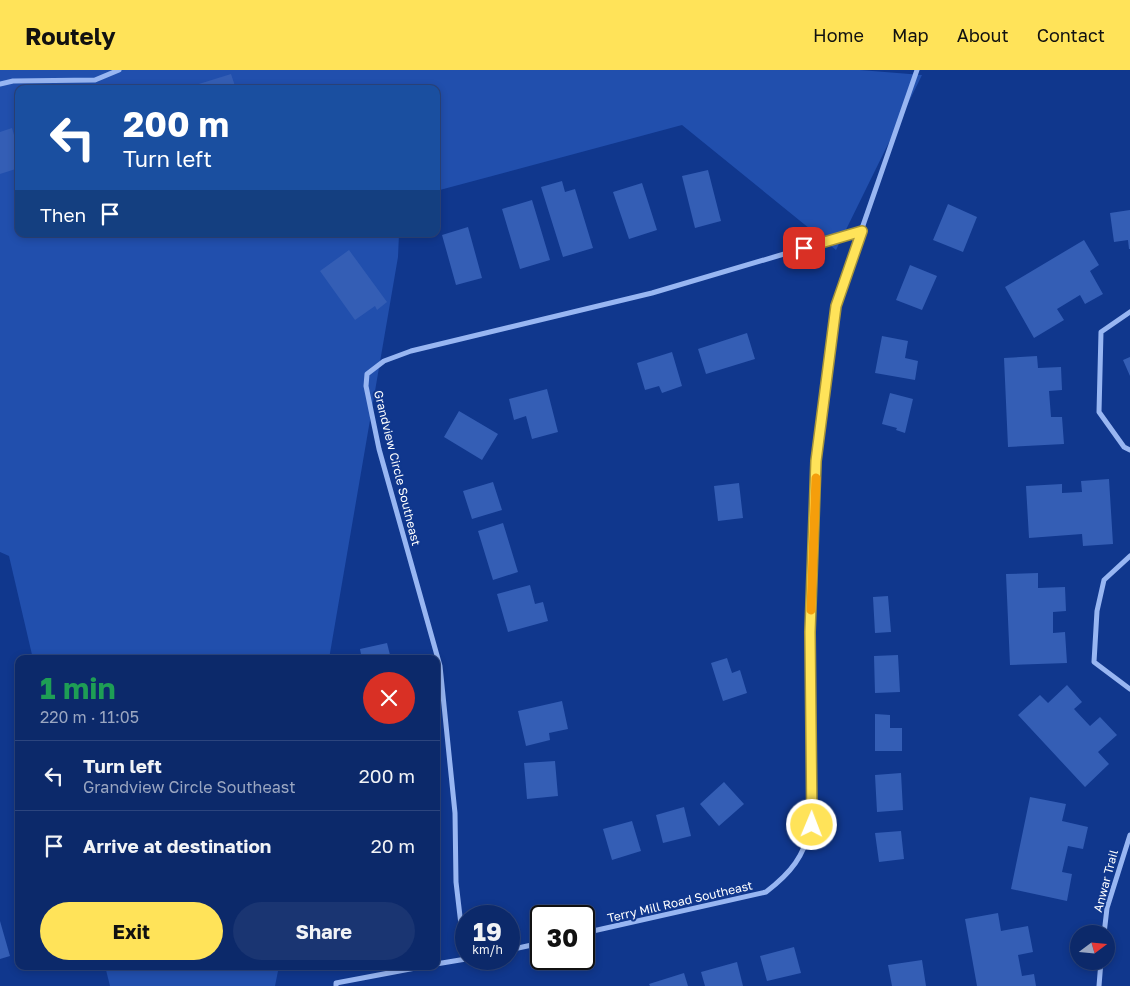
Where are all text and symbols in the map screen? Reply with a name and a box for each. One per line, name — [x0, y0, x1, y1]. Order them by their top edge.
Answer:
text: Routely — [25, 21, 116, 50]
text: Home — [813, 24, 864, 46]
text: Map — [892, 24, 929, 46]
text: About — [957, 24, 1009, 46]
text: Contact — [1037, 24, 1105, 46]
text: 200 m — [123, 103, 229, 145]
icon: left — [40, 105, 105, 170]
text: Turn left — [123, 145, 212, 172]
icon: arrive — [96, 200, 124, 228]
text: Then — [40, 203, 86, 226]
pin — [783, 227, 825, 269]
icon: arrive — [790, 234, 818, 262]
street label: Grandview Circle Southeast — [371, 389, 424, 547]
text: 1 min — [40, 670, 116, 706]
button: close — [363, 672, 415, 724]
text: 220 m · 11:05 — [40, 707, 139, 727]
text: Turn left — [83, 754, 162, 777]
icon: left — [40, 762, 68, 790]
text: 200 m — [359, 764, 415, 787]
text: Grandview Circle Southeast — [83, 777, 296, 797]
position arrow — [785, 798, 837, 850]
icon: arrive — [40, 832, 68, 860]
text: Arrive at destination — [83, 834, 271, 857]
text: 20 m — [371, 834, 415, 857]
street label: Anwar Trail — [1090, 848, 1121, 914]
street label: Terry Mill Road Southeast — [606, 877, 754, 926]
button: Exit — [40, 902, 223, 960]
button: Share — [233, 902, 415, 960]
speed limit sign: 30 — [530, 905, 595, 970]
text: 19 — [473, 916, 502, 947]
north arrow — [1070, 925, 1115, 970]
map controls — [1070, 925, 1115, 970]
text: km/h — [472, 942, 503, 957]

